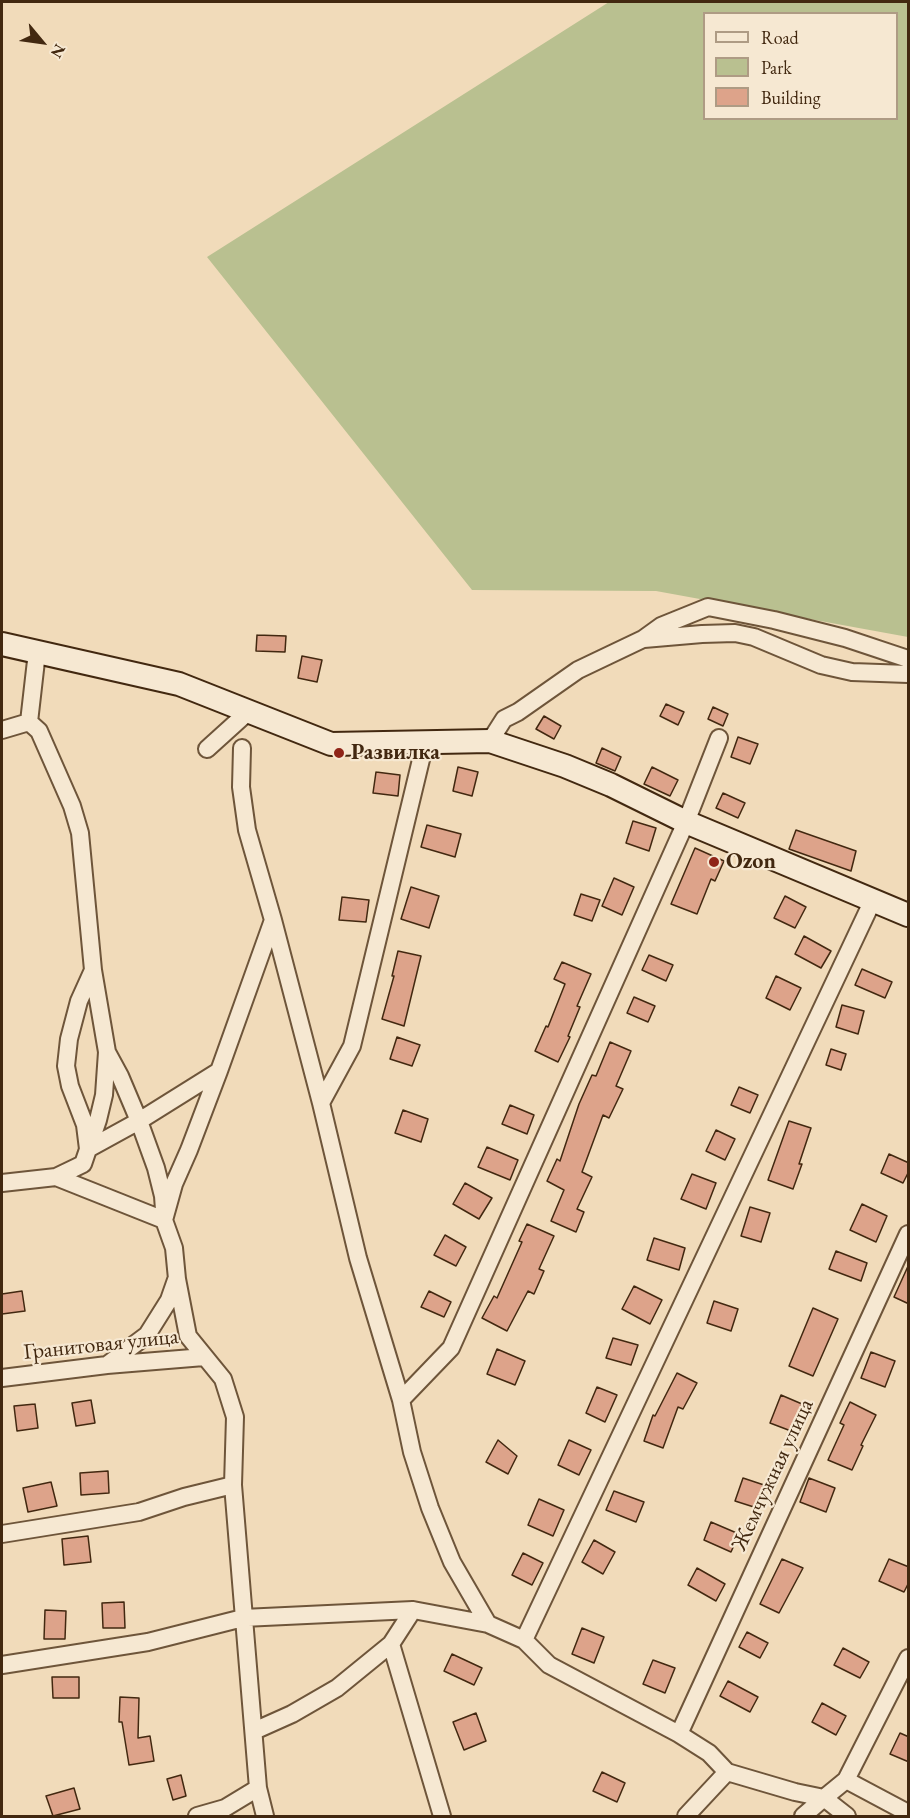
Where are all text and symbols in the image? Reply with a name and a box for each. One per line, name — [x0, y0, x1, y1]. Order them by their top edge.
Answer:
north arrow — [12, 12, 72, 72]
legend — [703, 12, 898, 120]
text: Road — [761, 26, 799, 49]
text: N — [46, 40, 71, 62]
text: Park — [761, 56, 792, 79]
text: Building — [761, 86, 821, 109]
place label: Развилка — [351, 740, 440, 766]
marker: Развилка — [332, 746, 346, 760]
place label: Ozon — [726, 849, 776, 875]
marker: Ozon — [707, 855, 721, 869]
street label: Гранитовая улица — [22, 1324, 180, 1366]
street label: Жемчужная улица — [726, 1395, 820, 1555]

